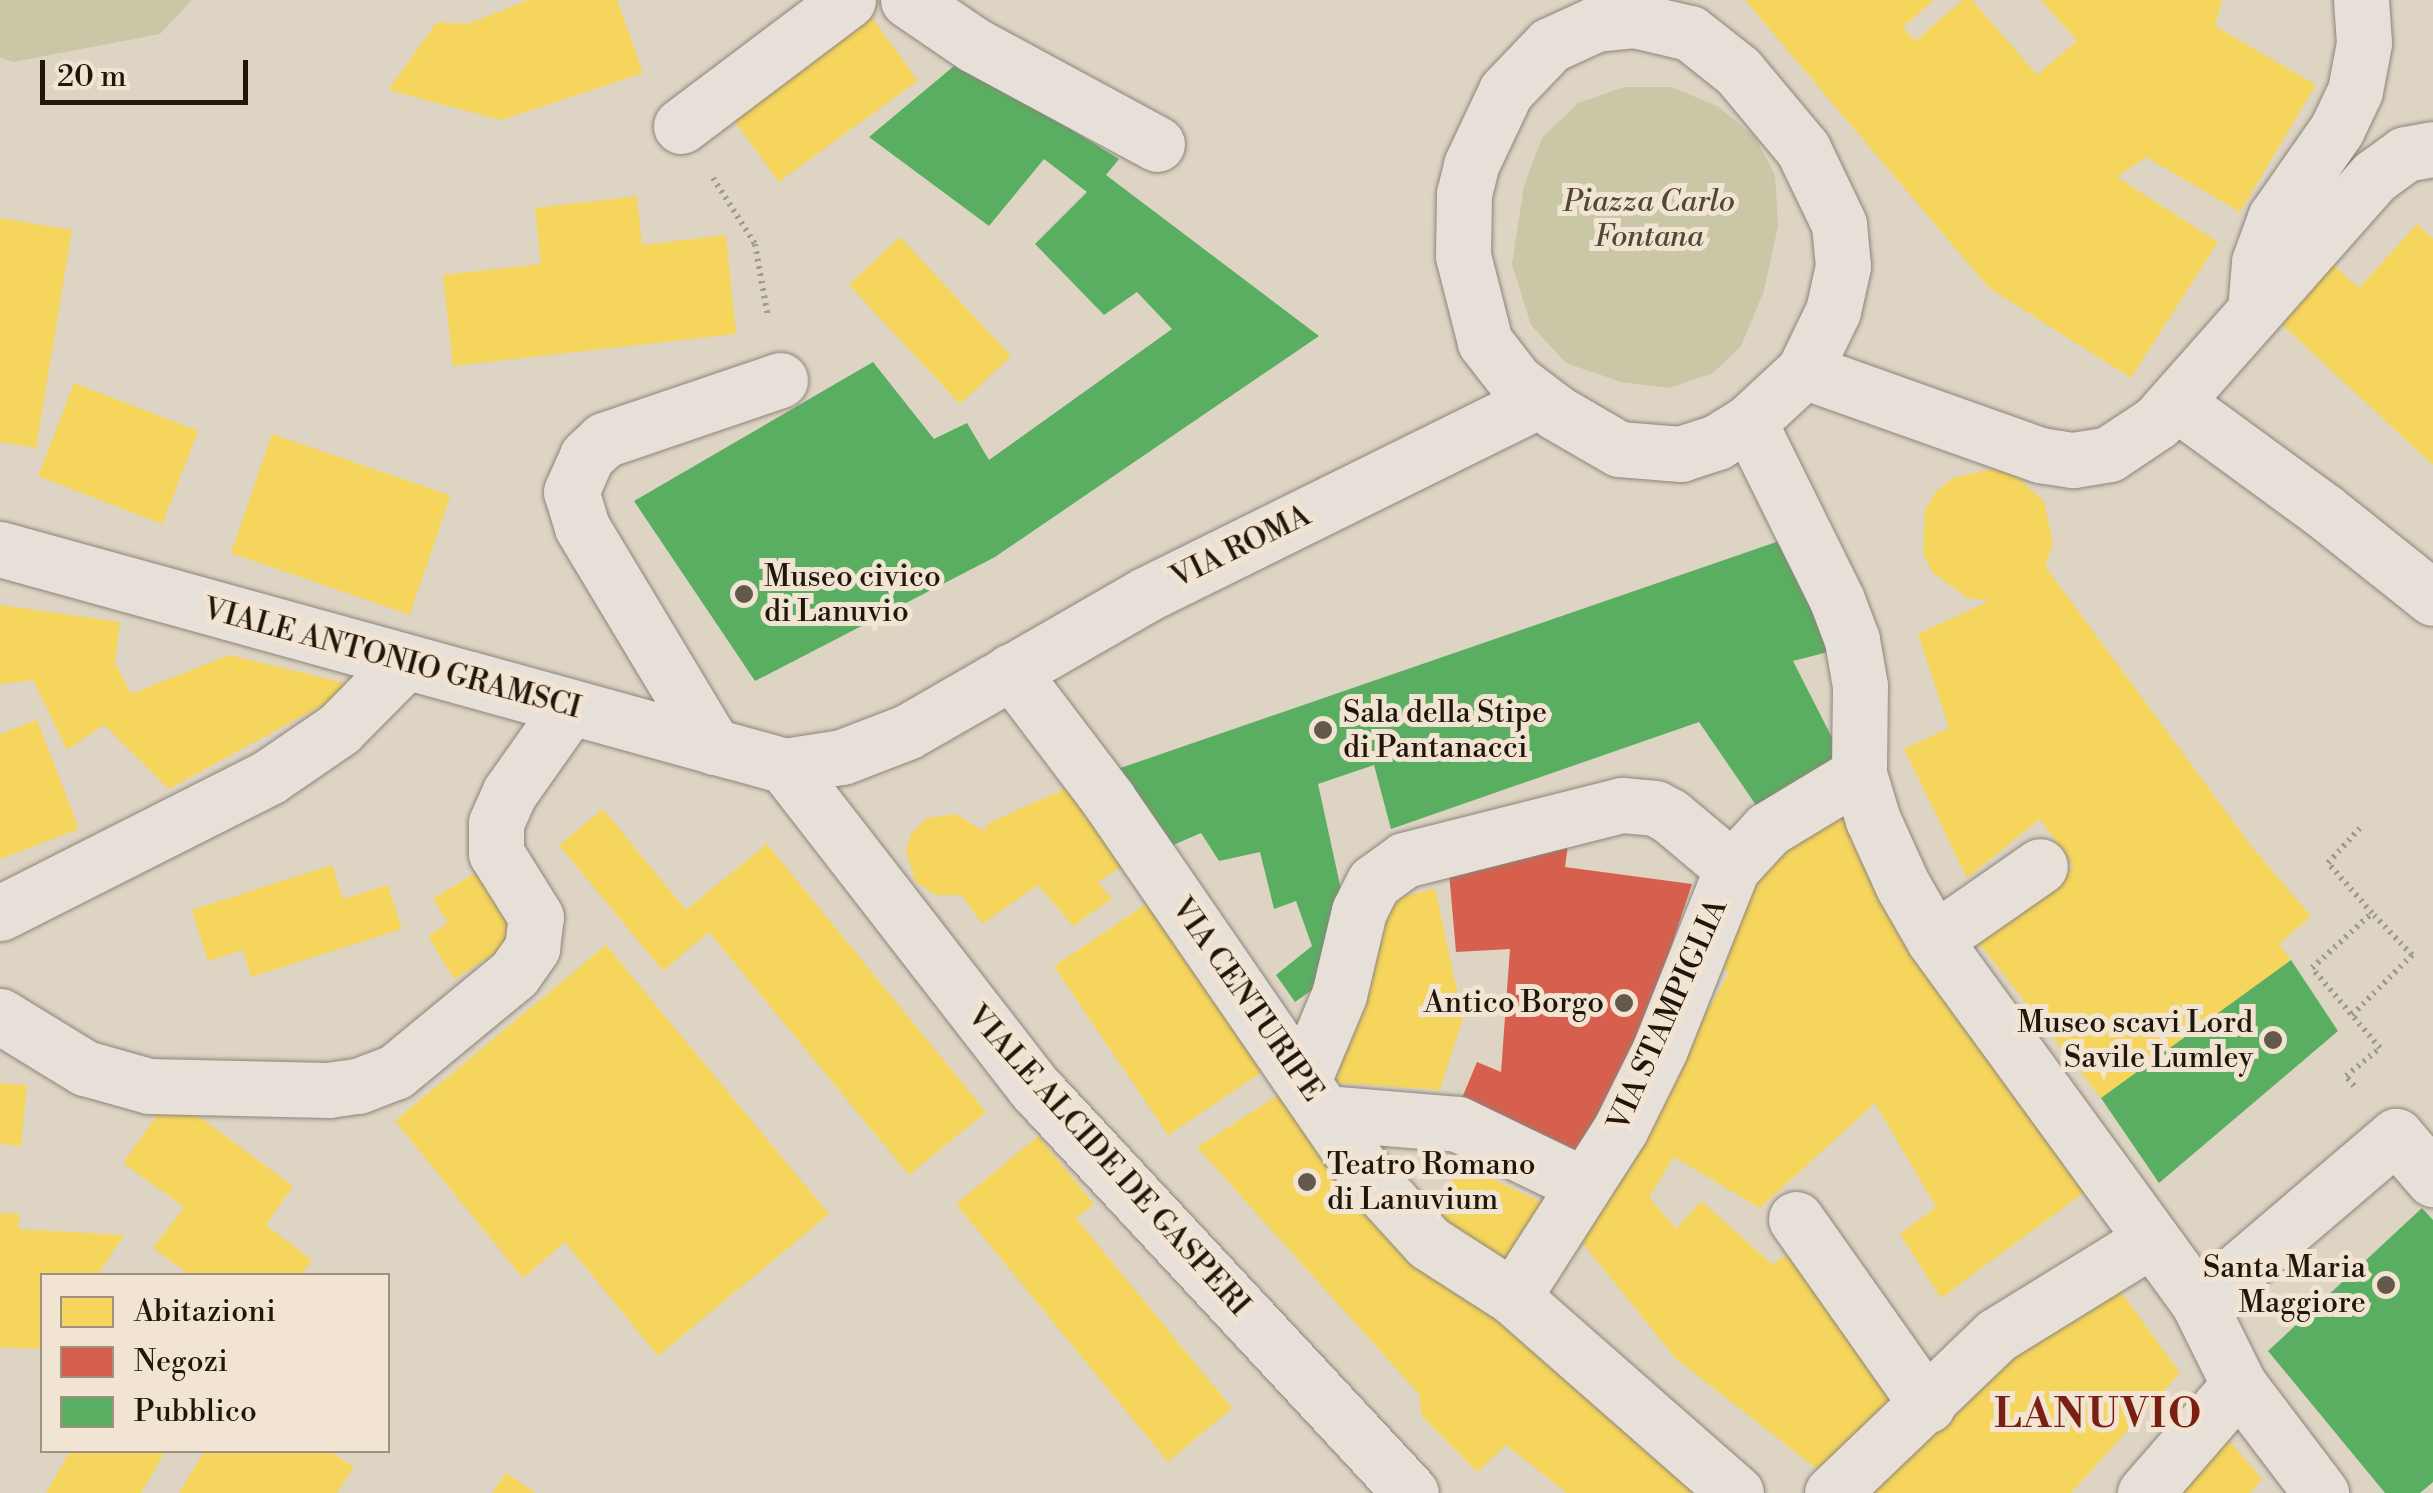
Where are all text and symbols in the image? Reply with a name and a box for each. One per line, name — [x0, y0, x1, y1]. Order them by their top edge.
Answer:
scale bar — [45, 40, 252, 102]
text: 20 m — [57, 58, 126, 96]
park label: Piazza Carlo Fontana — [1563, 184, 1735, 254]
street label: VIA ROMA — [1165, 498, 1317, 596]
place label: Museo civico di Lanuvio — [764, 559, 941, 630]
marker: Museo civico di Lanuvio — [733, 583, 755, 605]
street label: VIALE ANTONIO GRAMSCI — [199, 591, 585, 727]
place label: Sala della Stipe di Pantanacci — [1343, 695, 1547, 766]
marker: Sala della Stipe di Pantanacci — [1312, 719, 1334, 741]
street label: VIA CENTURIPE — [1163, 891, 1331, 1109]
street label: VIA STAMPIGLIA — [1601, 894, 1735, 1136]
place label: Antico Borgo — [1424, 985, 1604, 1021]
marker: Antico Borgo — [1613, 992, 1635, 1014]
street label: VIALE ALCIDE DE GASPERI — [959, 999, 1257, 1323]
place label: Museo scavi Lord Savile Lumley — [2017, 1005, 2253, 1076]
marker: Museo scavi Lord Savile Lumley — [2262, 1029, 2284, 1051]
place label: Teatro Romano di Lanuvium — [1327, 1147, 1536, 1218]
marker: Teatro Romano di Lanuvium — [1296, 1171, 1318, 1193]
place label: Santa Maria Maggiore — [2203, 1250, 2366, 1320]
legend — [40, 1273, 390, 1453]
marker: Santa Maria Maggiore — [2375, 1274, 2397, 1296]
text: Abitazioni — [134, 1293, 276, 1331]
text: Negozi — [134, 1343, 228, 1381]
district label: LANUVIO — [1994, 1391, 2204, 1439]
text: Pubblico — [134, 1393, 257, 1431]

